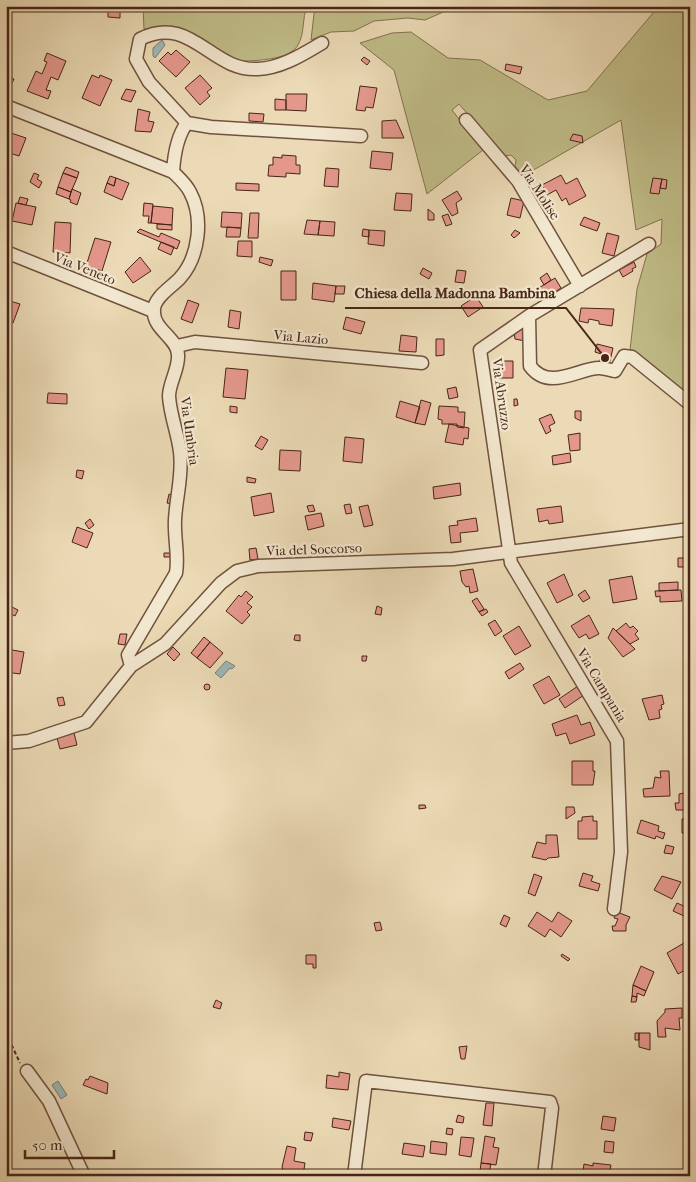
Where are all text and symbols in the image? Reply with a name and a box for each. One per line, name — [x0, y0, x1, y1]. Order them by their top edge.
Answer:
street label: Via Molise — [515, 161, 564, 223]
street label: Via Veneto — [51, 248, 118, 289]
callout: Chiesa della Madonna Bambina — [345, 278, 566, 308]
text: Chiesa della Madonna Bambina — [355, 284, 556, 302]
street label: Via Lazio — [272, 327, 329, 348]
street label: Via Abruzzo — [488, 356, 515, 431]
street label: Via Umbria — [176, 395, 203, 467]
street label: Via del Soccorso — [265, 539, 362, 560]
street label: Via Campania — [572, 644, 631, 726]
scale bar — [25, 1127, 114, 1159]
text: 50 m — [32, 1136, 63, 1154]

